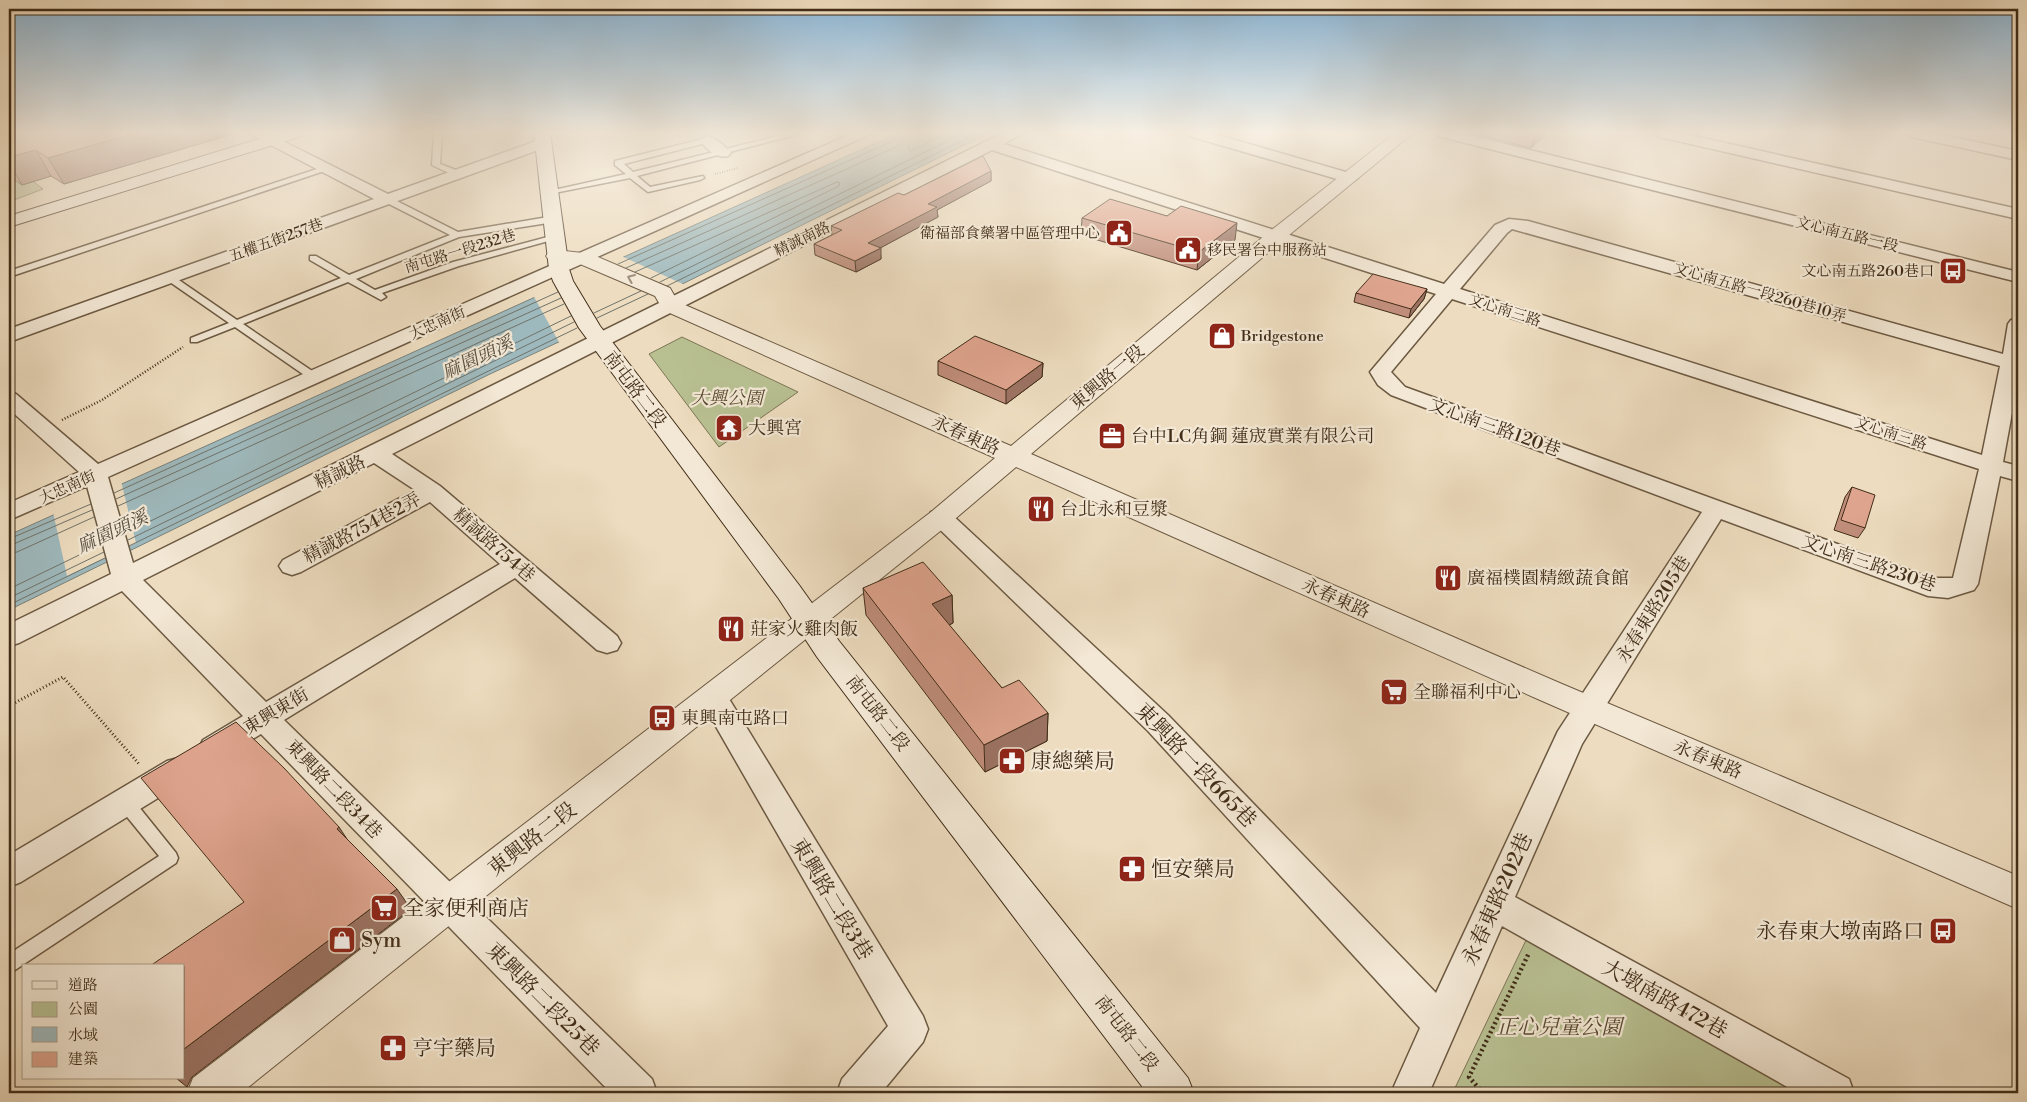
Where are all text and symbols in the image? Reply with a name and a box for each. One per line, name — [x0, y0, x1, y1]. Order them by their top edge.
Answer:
street label: 文心南五路一段 — [1794, 213, 1900, 256]
street label: 五權五街257巷 — [226, 215, 326, 266]
street label: 精誠南路 — [771, 218, 833, 261]
public building icon: 衛福部食藥署中區管理中心 — [1104, 218, 1134, 248]
place label: 衛福部食藥署中區管理中心 — [920, 224, 1100, 243]
street label: 南屯路一段232巷 — [402, 226, 518, 277]
public building icon: 移民署台中服務站 — [1173, 235, 1203, 265]
place label: 移民署台中服務站 — [1207, 241, 1327, 260]
bus stop icon: 文心南五路260巷口 — [1938, 256, 1968, 286]
street label: 文心南五路一段260巷10弄 — [1671, 259, 1848, 326]
place label: 文心南五路260巷口 — [1801, 262, 1934, 281]
one-way arrow — [627, 273, 636, 284]
street label: 文心南三路 — [1466, 290, 1543, 331]
street label: 大忠南街 — [406, 303, 468, 344]
shop icon: Bridgestone — [1207, 321, 1237, 351]
place label: Bridgestone — [1240, 327, 1324, 346]
water label: 麻園頭溪 — [438, 330, 519, 385]
street label: 東興路一段 — [1065, 340, 1149, 415]
street label: 南屯路二段 — [598, 346, 671, 432]
park label: 大興公園 — [691, 387, 766, 410]
street label: 文心南三路120巷 — [1426, 393, 1564, 462]
street label: 永春東路 — [928, 410, 1003, 461]
temple icon: 大興宮 — [714, 413, 744, 443]
street label: 文心南三路 — [1852, 413, 1929, 454]
place label: 大興宮 — [748, 417, 802, 440]
office icon: 台中LC角鋼 蓮宬實業有限公司 — [1097, 421, 1127, 451]
place label: 台中LC角鋼 蓮宬實業有限公司 — [1131, 425, 1375, 448]
street label: 精誠路 — [311, 450, 370, 495]
street label: 大忠南街 — [36, 467, 98, 508]
street label: 精誠路754巷2弄 — [299, 488, 425, 569]
restaurant icon: 台北永和豆漿 — [1026, 494, 1056, 524]
place label: 台北永和豆漿 — [1060, 498, 1168, 521]
street label: 精誠路754巷 — [448, 503, 540, 587]
water label: 麻園頭溪 — [73, 504, 154, 559]
street label: 文心南三路230巷 — [1799, 530, 1939, 597]
street label: 永春東路205巷 — [1611, 551, 1696, 667]
restaurant icon: 廣福樸園精緻蔬食館 — [1433, 563, 1463, 593]
place label: 廣福樸園精緻蔬食館 — [1467, 567, 1629, 590]
street label: 永春東路 — [1298, 573, 1373, 624]
restaurant icon: 莊家火雞肉飯 — [716, 614, 746, 644]
place label: 莊家火雞肉飯 — [750, 618, 858, 641]
street label: 南屯路二段 — [841, 671, 914, 756]
supermarket icon: 全聯福利中心 — [1379, 677, 1409, 707]
place label: 全聯福利中心 — [1413, 681, 1521, 704]
street label: 東興東街 — [239, 683, 313, 740]
street label: 東興路一段665巷 — [1129, 698, 1261, 833]
bus stop icon: 東興南屯路口 — [647, 703, 677, 733]
place label: 東興南屯路口 — [681, 707, 789, 730]
street label: 東興路二段34巷 — [281, 735, 387, 844]
street label: 永春東路 — [1670, 735, 1745, 784]
pharmacy icon: 康總藥局 — [997, 746, 1027, 776]
place label: 康總藥局 — [1031, 749, 1115, 775]
street label: 東興路二段 — [483, 797, 582, 882]
street label: 永春東路202巷 — [1457, 829, 1539, 970]
street label: 東興路二段3巷 — [785, 834, 878, 965]
pharmacy icon: 恒安藥局 — [1117, 854, 1147, 884]
place label: 恒安藥局 — [1151, 857, 1235, 883]
supermarket icon: 全家便利商店 — [369, 893, 399, 923]
place label: 全家便利商店 — [403, 896, 529, 922]
bus stop icon: 永春東大墩南路口 — [1928, 916, 1958, 946]
place label: 永春東大墩南路口 — [1756, 919, 1924, 945]
shop icon: Sym — [327, 925, 357, 955]
place label: Sym — [361, 928, 401, 954]
street label: 東興路二段25巷 — [480, 938, 604, 1062]
street label: 大墩南路472巷 — [1597, 955, 1732, 1045]
legend — [22, 964, 185, 1080]
text: 道路 — [68, 976, 98, 995]
street label: 南屯路二段 — [1090, 991, 1163, 1076]
text: 公園 — [68, 1000, 98, 1019]
park label: 正心兒童公園 — [1496, 1015, 1625, 1041]
text: 水域 — [68, 1026, 98, 1045]
pharmacy icon: 亨宇藥局 — [378, 1033, 408, 1063]
place label: 亨宇藥局 — [412, 1036, 496, 1062]
text: 建築 — [68, 1050, 98, 1069]

